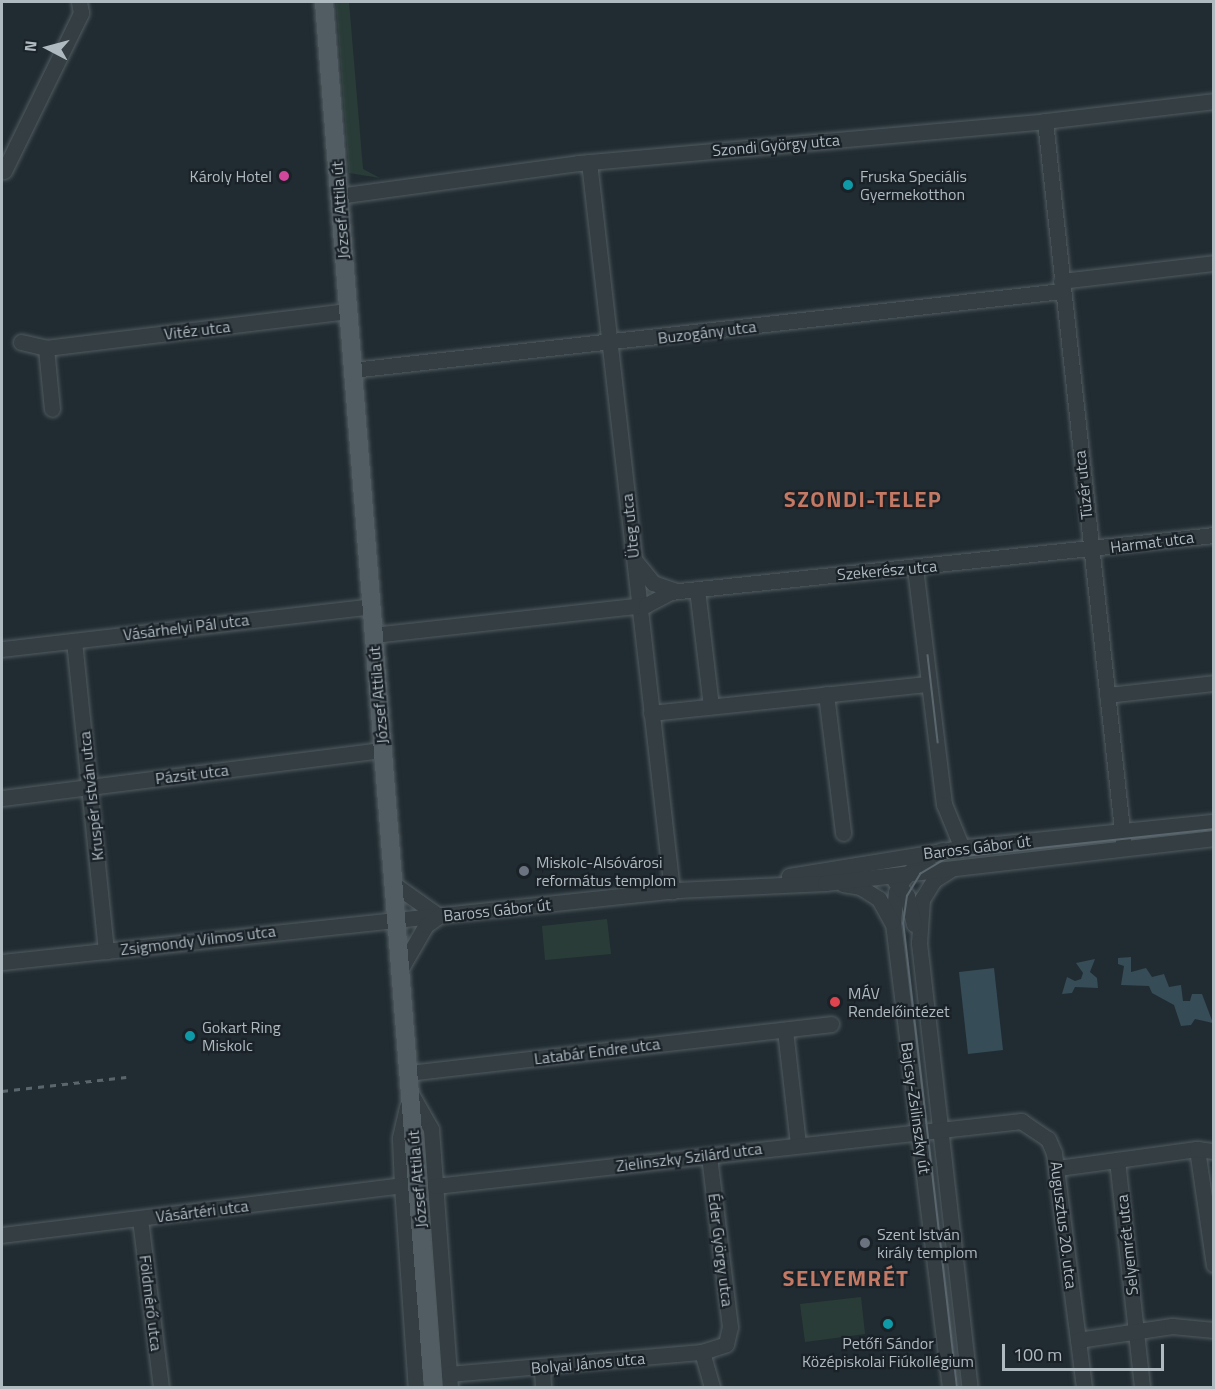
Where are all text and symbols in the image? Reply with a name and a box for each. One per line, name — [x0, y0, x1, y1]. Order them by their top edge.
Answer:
north arrow — [18, 18, 78, 78]
text: N — [18, 39, 43, 53]
street label: Szondi György utca — [711, 130, 841, 160]
street label: József Attila út — [327, 160, 353, 260]
place label: Károly Hotel — [190, 166, 272, 186]
place label: Fruska Speciális Gyermekotthon — [860, 166, 967, 204]
marker: Károly Hotel — [277, 169, 291, 183]
marker: Fruska Speciális Gyermekotthon — [841, 178, 855, 192]
street label: Vitéz utca — [163, 316, 231, 344]
street label: Buzogány utca — [657, 316, 757, 348]
street label: Tüzér utca — [1070, 450, 1096, 520]
district label: SZONDI-TELEP — [784, 487, 942, 513]
street label: Üteg utca — [617, 493, 643, 559]
street label: Harmat utca — [1109, 527, 1195, 557]
street label: Szekerész utca — [836, 556, 938, 584]
street label: Vásárhelyi Pál utca — [122, 610, 250, 644]
street label: József Attila út — [364, 645, 392, 745]
street label: Kruspér István utca — [75, 730, 107, 862]
street label: Pázsit utca — [154, 760, 230, 788]
street label: Baross Gábor út — [922, 831, 1032, 863]
place label: Miskolc-Alsóvárosi református templom — [536, 852, 676, 890]
marker: Miskolc-Alsóvárosi református templom — [517, 864, 531, 878]
street label: Baross Gábor út — [442, 895, 552, 925]
street label: Zsigmondy Vilmos utca — [119, 921, 277, 959]
place label: MÁV Rendelőintézet — [848, 983, 950, 1021]
marker: MÁV Rendelőintézet — [826, 993, 844, 1011]
place label: Gokart Ring Miskolc — [202, 1017, 281, 1055]
marker: Gokart Ring Miskolc — [183, 1029, 197, 1043]
street label: Latabár Endre utca — [533, 1034, 661, 1068]
street label: Bajcsy-Zsilinszky út — [897, 1041, 935, 1175]
street label: József Attila út — [403, 1129, 431, 1229]
street label: Zielinszky Szilárd utca — [615, 1139, 763, 1175]
street label: Augusztus 20. utca — [1047, 1160, 1081, 1290]
street label: Éder György utca — [705, 1192, 737, 1308]
street label: Selyemrét utca — [1112, 1194, 1142, 1296]
street label: Vásártéri utca — [155, 1196, 249, 1226]
place label: Szent István király templom — [877, 1224, 978, 1262]
marker: Szent István király templom — [858, 1236, 872, 1250]
street label: Földmérő utca — [136, 1254, 166, 1352]
district label: SELYEMRÉT — [783, 1266, 909, 1292]
marker: Petőfi Sándor Középiskolai Fiúkollégium — [881, 1317, 895, 1331]
scale bar — [1005, 1332, 1167, 1370]
place label: Petőfi Sándor Középiskolai Fiúkollégium — [802, 1333, 974, 1371]
text: 100 m — [1013, 1341, 1062, 1368]
street label: Bolyai János utca — [530, 1348, 646, 1378]

